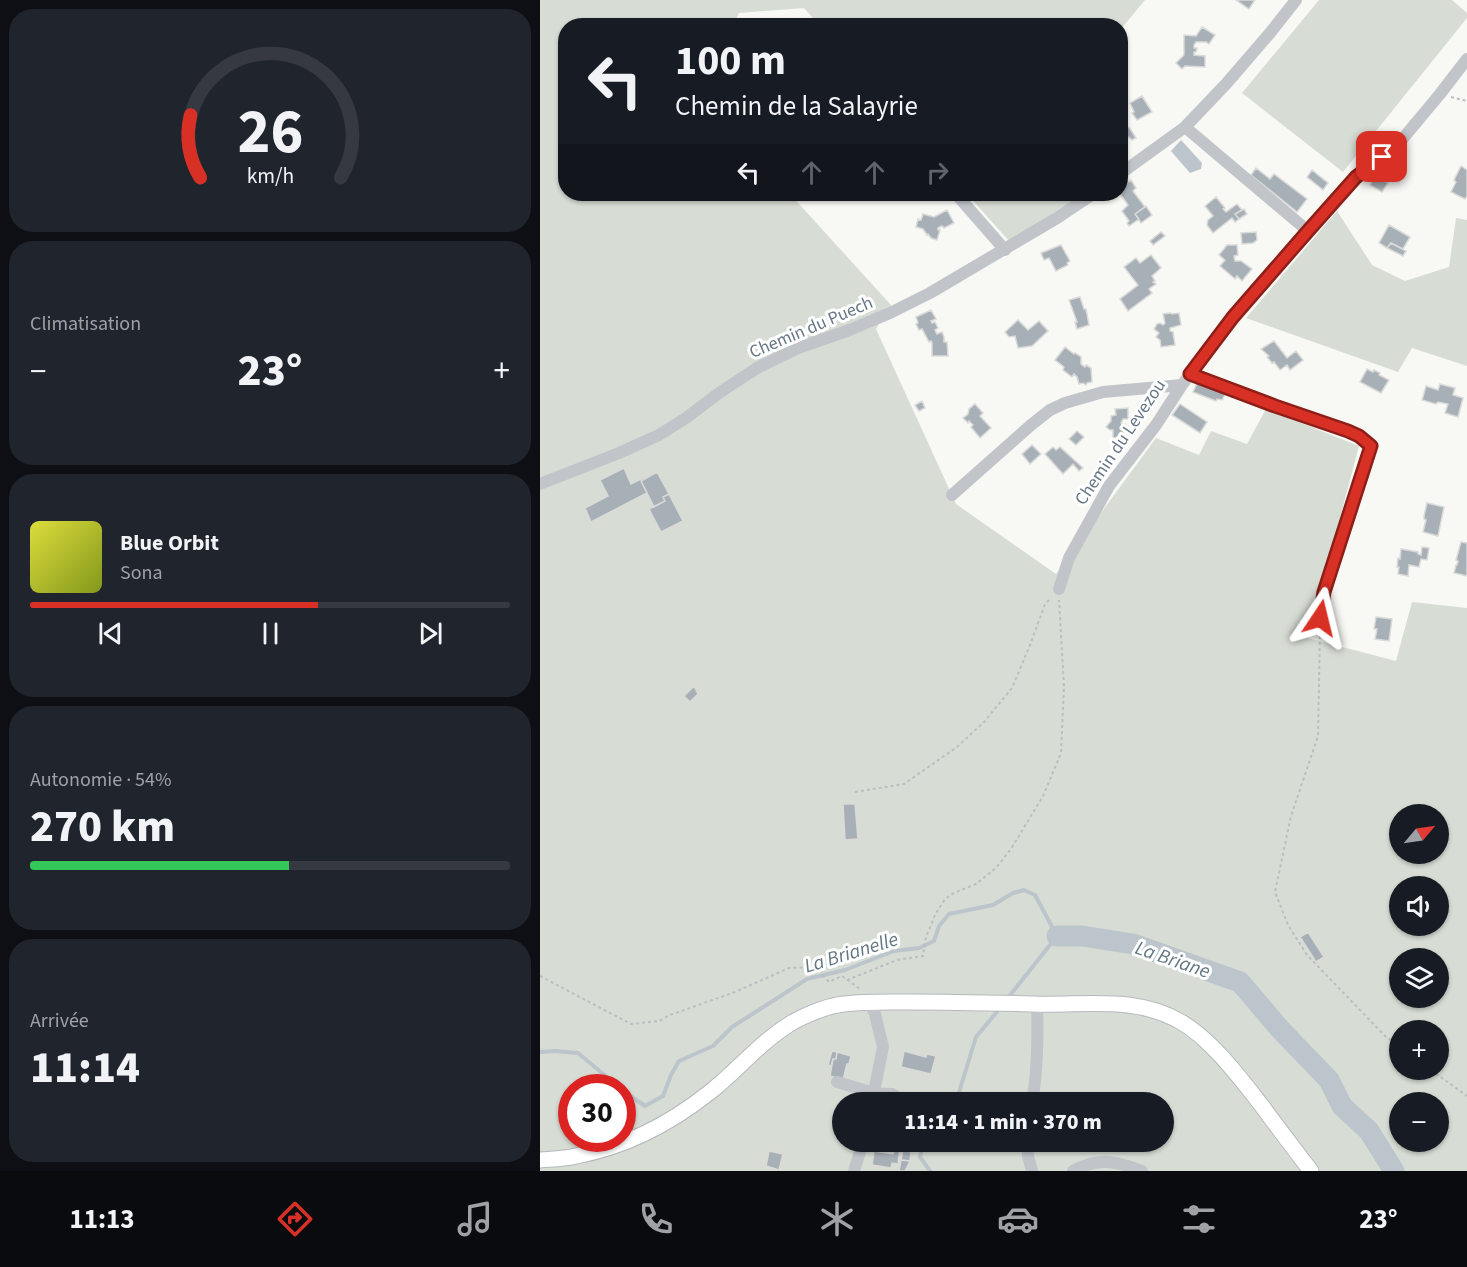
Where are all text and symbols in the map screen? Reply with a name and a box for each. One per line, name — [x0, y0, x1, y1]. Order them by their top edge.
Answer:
text: 100 m — [675, 31, 786, 91]
icon: left — [576, 42, 654, 120]
text: Chemin de la Salayrie — [675, 87, 918, 126]
text: 26 — [237, 88, 303, 177]
pin — [1356, 131, 1407, 182]
icon: arrive — [1365, 140, 1398, 173]
icon: left — [732, 156, 765, 189]
icon: ahead — [795, 156, 828, 189]
icon: ahead — [858, 156, 891, 189]
icon: right — [921, 156, 954, 189]
text: km/h — [246, 161, 294, 192]
street label: Chemin du Puech — [746, 290, 877, 365]
text: Climatisation — [30, 310, 141, 338]
text: 23° — [238, 339, 302, 403]
text: − — [30, 348, 46, 395]
text: + — [494, 348, 510, 395]
street label: Chemin du Levezou — [1069, 374, 1172, 510]
text: Blue Orbit — [120, 527, 219, 559]
text: Sona — [120, 559, 163, 587]
position arrow — [1288, 586, 1352, 650]
icon: previous — [94, 617, 127, 650]
icon: pause — [254, 617, 287, 650]
icon: next — [414, 617, 447, 650]
text: Autonomie · 54% — [30, 766, 171, 794]
text: 270 km — [30, 795, 175, 859]
north arrow — [1389, 804, 1449, 864]
map controls — [1389, 804, 1449, 1152]
button: sound — [1389, 876, 1449, 936]
water label: La Brianelle — [801, 925, 902, 981]
water label: La Briane — [1131, 934, 1214, 986]
button: layers — [1389, 948, 1449, 1008]
text: Arrivée — [30, 1007, 89, 1035]
button: + — [1389, 1020, 1449, 1080]
text: 11:14 — [30, 1036, 140, 1100]
speed limit sign: 30 — [558, 1074, 636, 1152]
button: − — [1389, 1092, 1449, 1152]
text: 11:14 · 1 min · 370 m — [904, 1106, 1102, 1138]
icon: directions — [274, 1198, 316, 1240]
icon: music — [454, 1198, 496, 1240]
icon: phone — [635, 1198, 677, 1240]
icon: climate — [816, 1198, 858, 1240]
icon: car — [997, 1198, 1039, 1240]
icon: filters — [1178, 1198, 1220, 1240]
text: 11:13 — [69, 1200, 135, 1239]
text: 23° — [1359, 1200, 1398, 1239]

